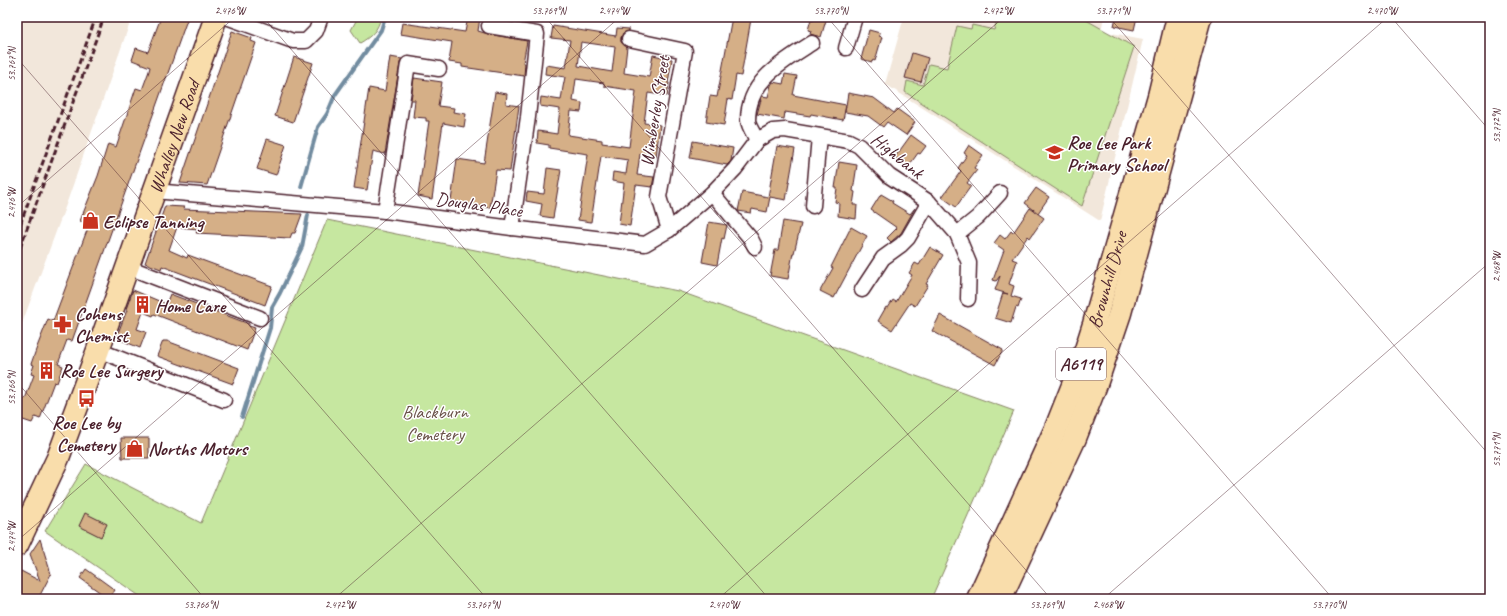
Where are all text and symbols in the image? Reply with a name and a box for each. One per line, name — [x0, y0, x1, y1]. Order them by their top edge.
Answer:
text: 2.476°W — [215, 4, 247, 17]
text: 53.769°N — [532, 4, 568, 17]
text: 2.474°W — [599, 4, 631, 17]
text: 53.770°N — [814, 4, 850, 17]
text: 2.472°W — [983, 4, 1015, 17]
text: 53.771°N — [1096, 4, 1132, 17]
text: 2.470°W — [1367, 4, 1399, 17]
text: 53.767°N — [5, 45, 18, 81]
street label: Wimberley Street — [634, 53, 676, 168]
street label: Whalley New Road — [144, 74, 207, 197]
text: 53.772°N — [1490, 107, 1503, 143]
street label: Highbank — [866, 127, 930, 185]
place label: Roe Lee Park Primary School — [1067, 131, 1170, 177]
school or university icon: Roe Lee Park Primary School — [1044, 143, 1064, 163]
text: 2.476°W — [5, 186, 18, 218]
street label: Douglas Place — [434, 187, 525, 223]
place label: Eclipse Tanning — [103, 210, 206, 234]
shop icon: Eclipse Tanning — [80, 211, 100, 231]
street label: Brownhill Drive — [1082, 227, 1133, 331]
text: 2.468°W — [1490, 250, 1503, 282]
place label: Home Care — [155, 294, 227, 318]
building icon: Home Care — [132, 295, 152, 315]
place label: Cohens Chemist — [75, 302, 129, 348]
pharmacy icon: Cohens Chemist — [52, 314, 72, 334]
road number: A6119 — [1056, 348, 1106, 380]
place label: Roe Lee Surgery — [60, 359, 165, 383]
building icon: Roe Lee Surgery — [37, 360, 57, 380]
text: 53.766°N — [5, 369, 18, 405]
bus stop icon: Roe Lee by Cemetery — [76, 389, 96, 409]
park label: Blackburn Cemetery — [402, 400, 469, 446]
place label: Roe Lee by Cemetery — [52, 411, 122, 457]
text: 53.771°N — [1490, 431, 1503, 467]
place label: Norths Motors — [148, 437, 250, 461]
shop icon: Norths Motors — [125, 438, 145, 458]
text: 2.474°W — [5, 520, 18, 552]
text: 53.766°N — [184, 598, 220, 611]
text: 2.472°W — [325, 598, 357, 611]
text: 53.767°N — [466, 598, 502, 611]
text: 2.470°W — [709, 598, 741, 611]
text: 53.769°N — [1030, 598, 1066, 611]
text: 2.468°W — [1093, 598, 1125, 611]
text: 53.770°N — [1312, 598, 1348, 611]

